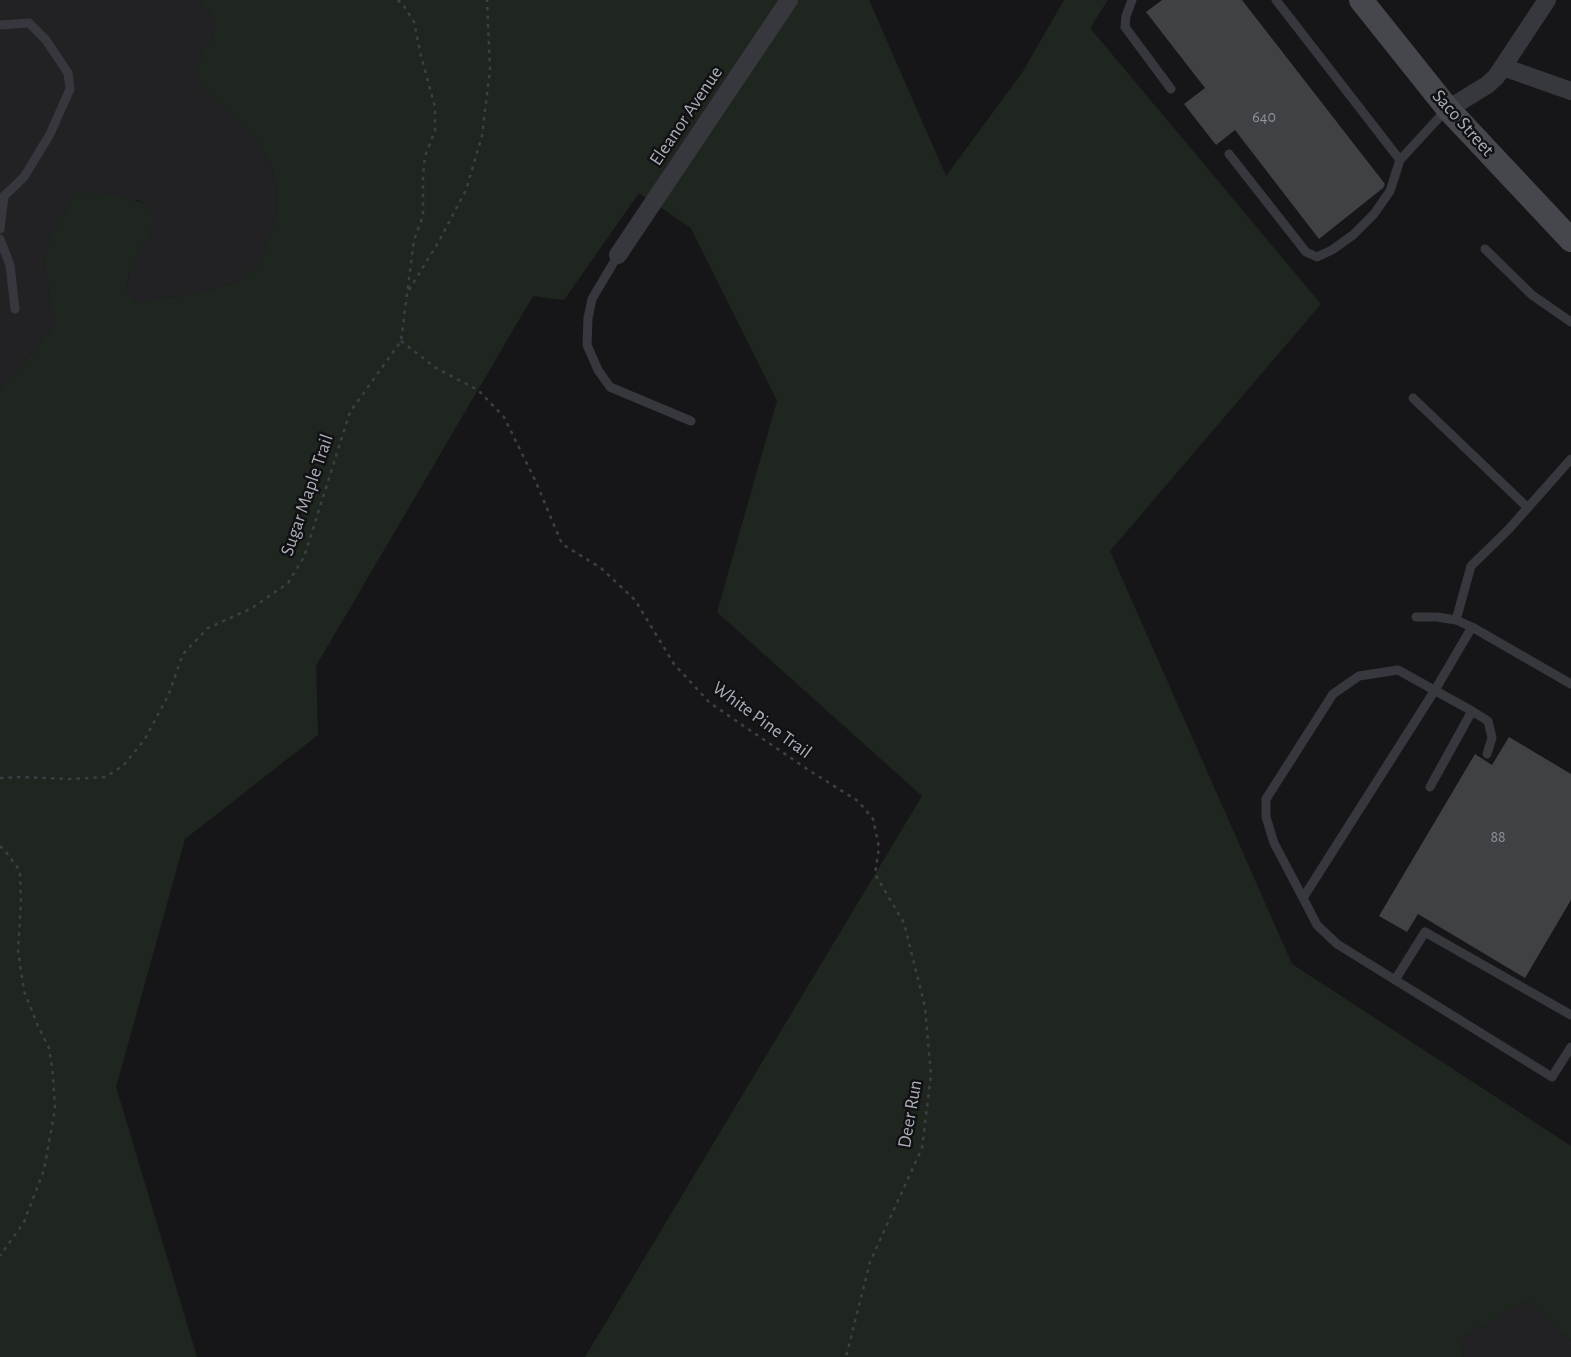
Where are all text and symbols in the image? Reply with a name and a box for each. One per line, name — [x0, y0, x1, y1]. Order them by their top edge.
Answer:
street label: Eleanor Avenue — [644, 62, 728, 170]
street label: Saco Street — [1427, 85, 1499, 161]
house number: 640 — [1252, 107, 1276, 127]
street label: Sugar Maple Trail — [275, 431, 339, 559]
street label: White Pine Trail — [708, 676, 816, 764]
house number: 88 — [1490, 827, 1506, 847]
street label: Deer Run — [893, 1078, 927, 1150]

